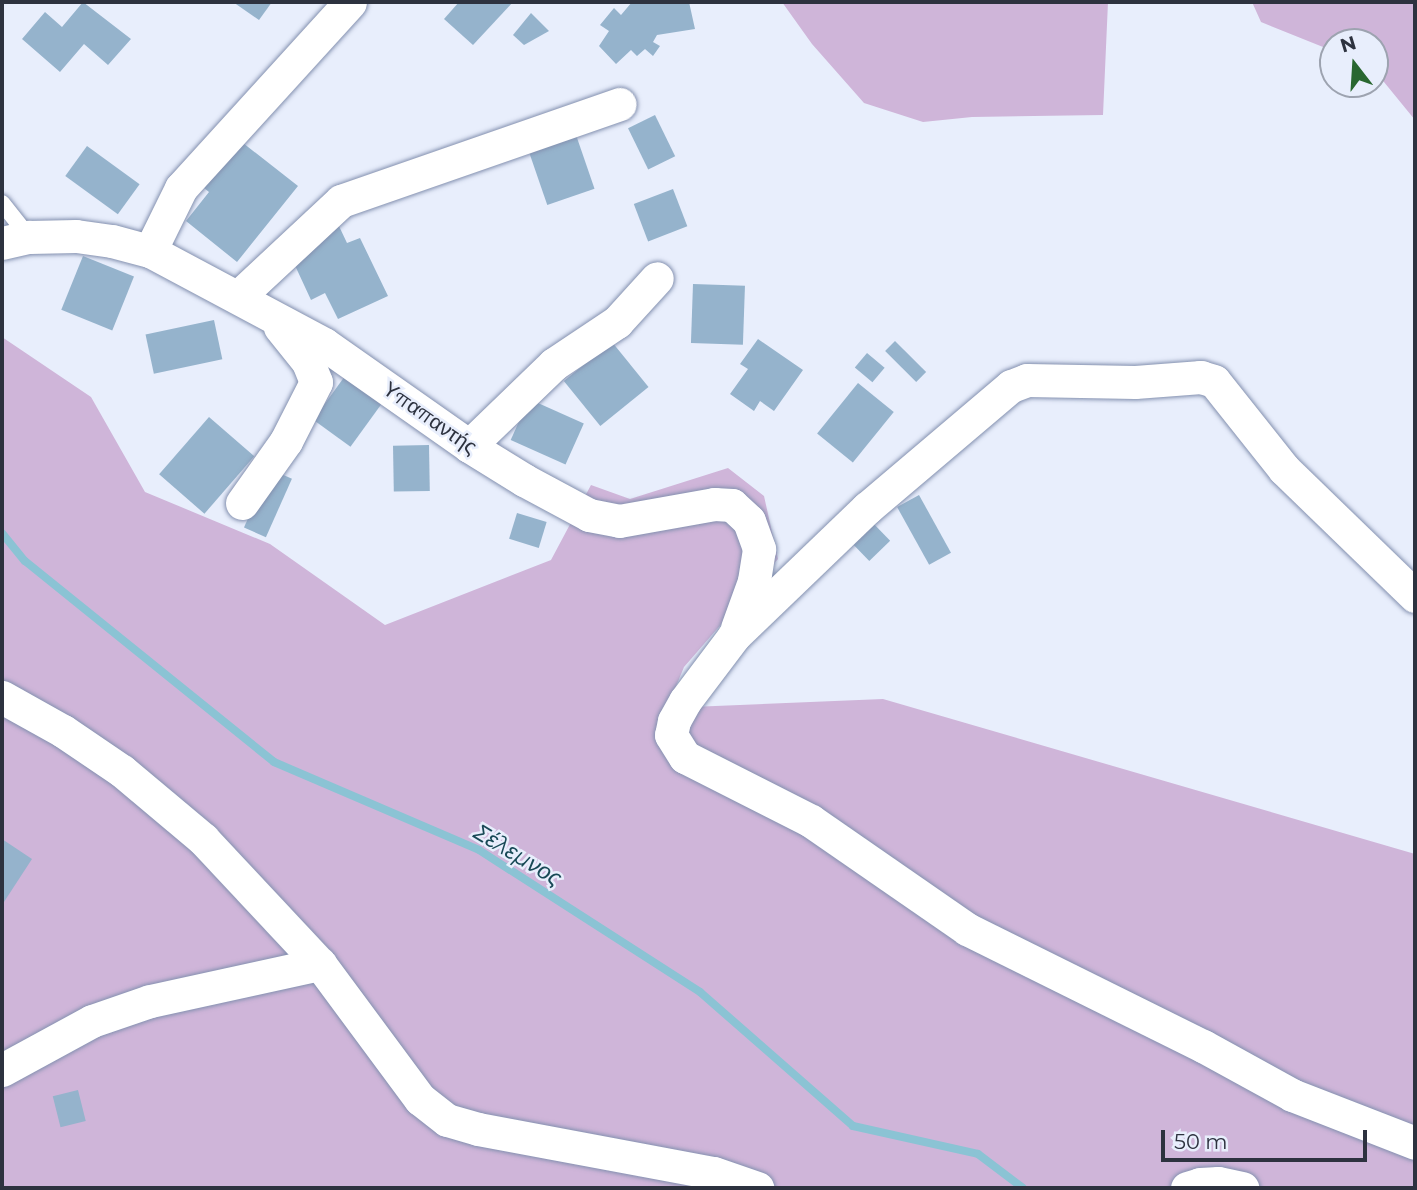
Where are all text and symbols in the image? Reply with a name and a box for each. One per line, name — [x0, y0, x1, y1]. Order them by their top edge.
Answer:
north arrow — [1319, 28, 1389, 98]
text: N — [1338, 31, 1359, 58]
street label: Υπαπαντής — [378, 376, 482, 460]
water label: Σέλεμνος — [469, 818, 567, 892]
scale bar — [1165, 1116, 1372, 1160]
text: 50 m — [1174, 1129, 1228, 1154]

